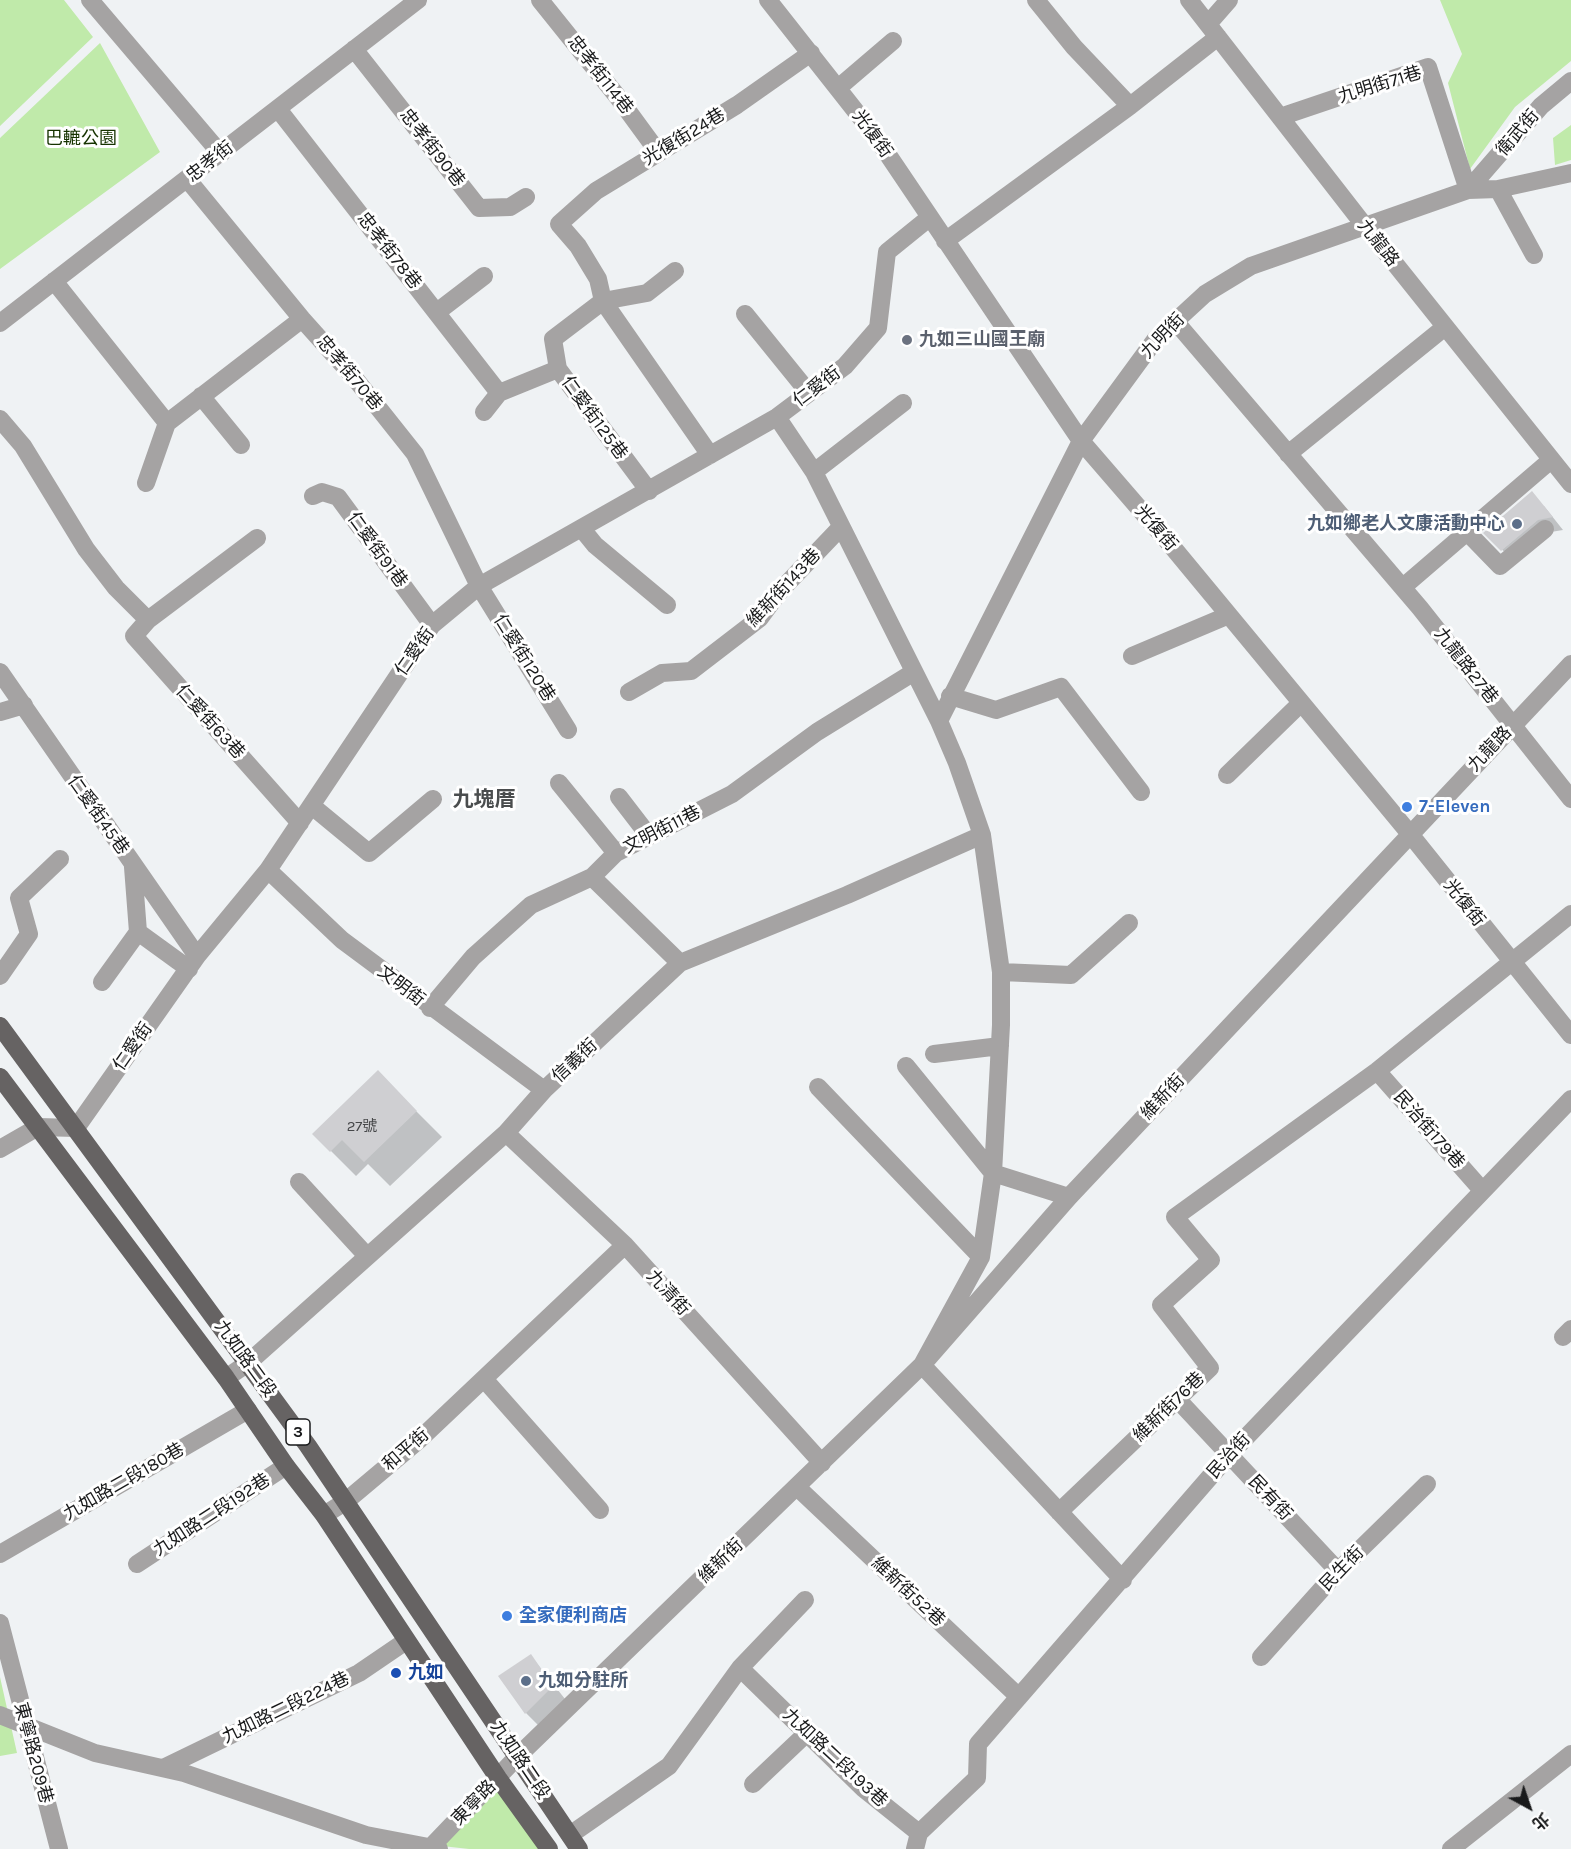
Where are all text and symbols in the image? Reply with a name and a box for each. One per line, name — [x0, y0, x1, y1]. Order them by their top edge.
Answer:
street label: 忠孝街114巷 — [563, 31, 637, 119]
street label: 九明街71巷 — [1336, 62, 1424, 108]
street label: 光復街24巷 — [639, 104, 729, 170]
street label: 忠孝街90巷 — [395, 105, 469, 191]
street label: 光復街 — [847, 106, 897, 162]
street label: 衛武街 — [1492, 106, 1544, 160]
park label: 巴轆公園 — [45, 128, 117, 150]
street label: 忠孝街 — [182, 137, 238, 187]
street label: 忠孝街78巷 — [352, 208, 426, 294]
street label: 九龍路 — [1353, 215, 1403, 271]
street label: 九明街 — [1137, 309, 1189, 363]
place label: 九如三山國王廟 — [919, 329, 1045, 351]
street label: 忠孝街70巷 — [311, 331, 387, 415]
marker: 九如三山國王廟 — [900, 333, 914, 347]
street label: 仁愛街 — [789, 362, 845, 412]
street label: 仁愛街125巷 — [556, 372, 632, 464]
street label: 光復街 — [1130, 501, 1182, 555]
street label: 仁愛街91巷 — [342, 508, 412, 592]
place label: 九如鄉老人文康活動中心 — [1307, 513, 1505, 535]
marker: 九如鄉老人文康活動中心 — [1510, 517, 1524, 531]
street label: 維新街143巷 — [742, 545, 826, 631]
street label: 仁愛街120巷 — [489, 610, 559, 706]
street label: 仁愛街 — [391, 624, 439, 680]
street label: 九龍路27巷 — [1430, 624, 1502, 708]
street label: 仁愛街63巷 — [171, 680, 249, 764]
street label: 九龍路 — [1464, 722, 1516, 776]
street label: 仁愛街45巷 — [63, 771, 133, 859]
district label: 九塊厝 — [453, 787, 515, 813]
place label: 7-Eleven — [1419, 796, 1490, 818]
marker: 7-Eleven — [1400, 800, 1414, 814]
street label: 文明街11巷 — [620, 801, 704, 859]
street label: 光復街 — [1439, 875, 1489, 931]
street label: 文明街 — [373, 961, 429, 1011]
street label: 仁愛街 — [109, 1019, 157, 1075]
street label: 信義街 — [548, 1035, 602, 1087]
street label: 維新街 — [1137, 1070, 1189, 1124]
street label: 民治街179巷 — [1389, 1086, 1469, 1174]
house number: 27號 — [347, 1118, 377, 1136]
street label: 九清街 — [642, 1266, 694, 1320]
street label: 九如路二段 — [210, 1316, 280, 1402]
street label: 維新街76巷 — [1129, 1368, 1209, 1446]
road number: 3 — [286, 1419, 310, 1445]
street label: 和平街 — [379, 1424, 433, 1476]
street label: 民治街 — [1203, 1429, 1255, 1483]
street label: 九如路二段180巷 — [60, 1439, 188, 1525]
street label: 九如路二段192巷 — [150, 1469, 274, 1561]
street label: 民有街 — [1244, 1471, 1296, 1525]
street label: 維新街 — [694, 1534, 748, 1588]
street label: 民生街 — [1315, 1542, 1369, 1596]
street label: 維新街52巷 — [867, 1553, 949, 1631]
place label: 全家便利商店 — [519, 1605, 627, 1627]
marker: 全家便利商店 — [500, 1609, 514, 1623]
place label: 九如 — [408, 1662, 444, 1684]
marker: 九如 — [389, 1666, 403, 1680]
street label: 九如路二段224巷 — [219, 1668, 353, 1748]
place label: 九如分駐所 — [538, 1670, 628, 1692]
marker: 九如分駐所 — [519, 1674, 533, 1688]
street label: 東寧路209巷 — [9, 1700, 57, 1806]
street label: 九如路二段193巷 — [778, 1704, 892, 1812]
street label: 九如路二段 — [486, 1717, 554, 1803]
street label: 東寧路 — [447, 1776, 501, 1830]
north arrow — [1499, 1777, 1559, 1837]
text: 北 — [1529, 1809, 1553, 1834]

